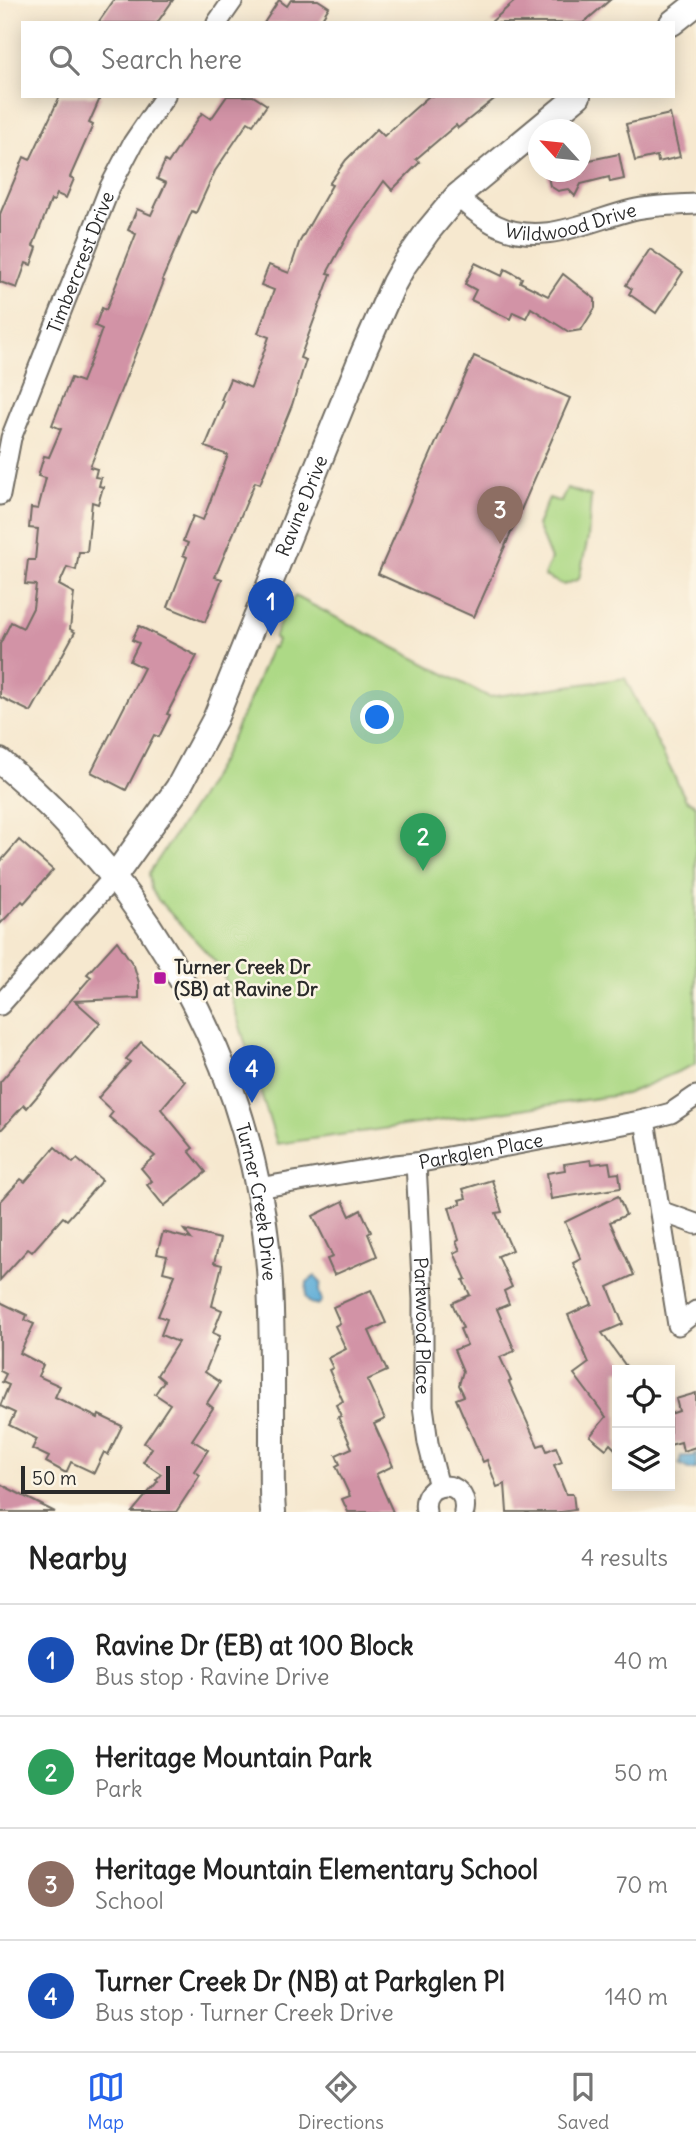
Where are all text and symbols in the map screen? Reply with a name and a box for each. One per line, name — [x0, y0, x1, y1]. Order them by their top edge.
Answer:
search box — [21, 21, 675, 98]
icon: search — [45, 41, 83, 79]
text: Search here — [101, 43, 242, 76]
north arrow — [528, 119, 591, 182]
street label: Timbercrest Drive — [41, 188, 119, 337]
street label: Wildwood Drive — [503, 197, 639, 246]
street label: Ravine Drive — [270, 452, 333, 560]
pin: 3 — [477, 486, 523, 544]
pin: 1 — [248, 578, 294, 636]
your location — [360, 700, 394, 734]
pin: 2 — [400, 813, 446, 871]
place label: Turner Creek Dr (SB) at Ravine Dr — [174, 955, 318, 1001]
marker: Turner Creek Dr (SB) at Ravine Dr — [152, 970, 168, 986]
pin: 4 — [229, 1045, 275, 1103]
street label: Turner Creek Drive — [230, 1120, 282, 1282]
street label: Parkglen Place — [417, 1127, 545, 1174]
street label: Parkwood Place — [409, 1257, 435, 1395]
map controls — [612, 1365, 675, 1491]
button: locate — [612, 1365, 675, 1428]
button: layers — [612, 1428, 675, 1491]
scale bar — [21, 1463, 170, 1495]
text: 50 m — [32, 1466, 77, 1490]
text: Nearby — [28, 1539, 128, 1577]
text: 4 results — [581, 1543, 668, 1572]
text: Ravine Dr (EB) at 100 Block — [95, 1629, 413, 1662]
text: 1 — [46, 1646, 56, 1675]
text: 40 m — [614, 1646, 668, 1675]
text: Bus stop · Ravine Drive — [95, 1662, 329, 1691]
text: Heritage Mountain Park — [95, 1741, 372, 1774]
text: 2 — [45, 1758, 57, 1787]
text: 50 m — [614, 1758, 668, 1787]
text: Park — [95, 1774, 143, 1803]
text: Heritage Mountain Elementary School — [95, 1853, 538, 1886]
text: 3 — [44, 1870, 58, 1899]
text: 70 m — [616, 1870, 668, 1899]
text: School — [95, 1886, 164, 1915]
text: Turner Creek Dr (NB) at Parkglen Pl — [95, 1965, 505, 1998]
text: 4 — [44, 1982, 58, 2011]
text: 140 m — [605, 1982, 668, 2011]
text: Bus stop · Turner Creek Drive — [95, 1998, 394, 2027]
tab: Map — [87, 2068, 125, 2134]
tab: Directions — [298, 2068, 384, 2134]
tab: Saved — [557, 2068, 609, 2134]

